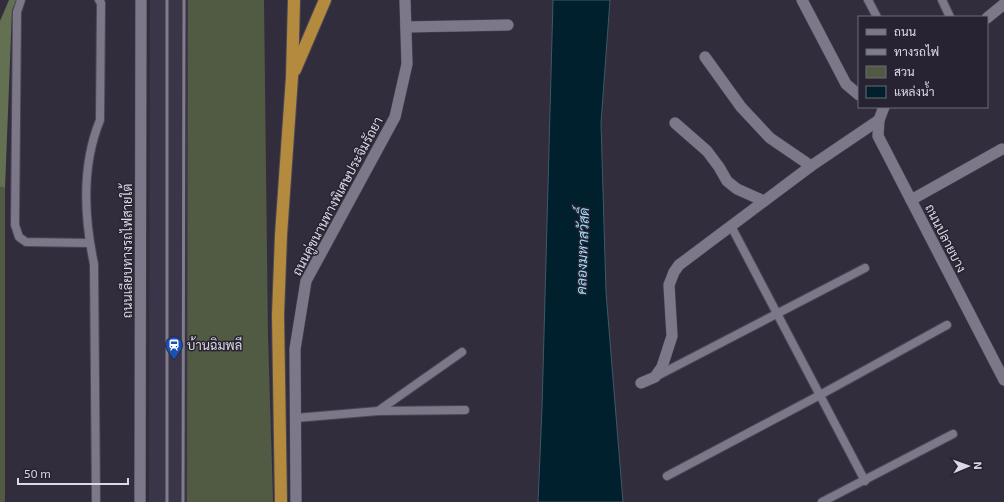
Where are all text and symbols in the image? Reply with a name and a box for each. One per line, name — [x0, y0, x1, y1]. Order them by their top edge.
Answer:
legend — [858, 16, 988, 108]
text: ถนน — [894, 24, 917, 38]
text: ทางรถไฟ — [894, 44, 939, 58]
text: สวน — [894, 64, 915, 78]
text: แหล่งน้ำ — [894, 81, 934, 98]
street label: ถนนคู่ขนานทางพิเศษประจิมรัถยา — [288, 114, 388, 279]
street label: ถนนเลียบทางรถไฟสายใต้ — [118, 183, 135, 318]
street label: ถนนปลายบาง — [922, 201, 970, 275]
water label: คลองมหาสวัสดิ์ — [569, 204, 592, 295]
station icon: บ้านฉิมพลี — [164, 335, 184, 360]
place label: บ้านฉิมพลี — [187, 336, 242, 353]
north arrow — [948, 446, 988, 486]
scale bar — [18, 460, 128, 486]
text: N — [972, 461, 985, 470]
text: 50 m — [24, 466, 51, 480]

